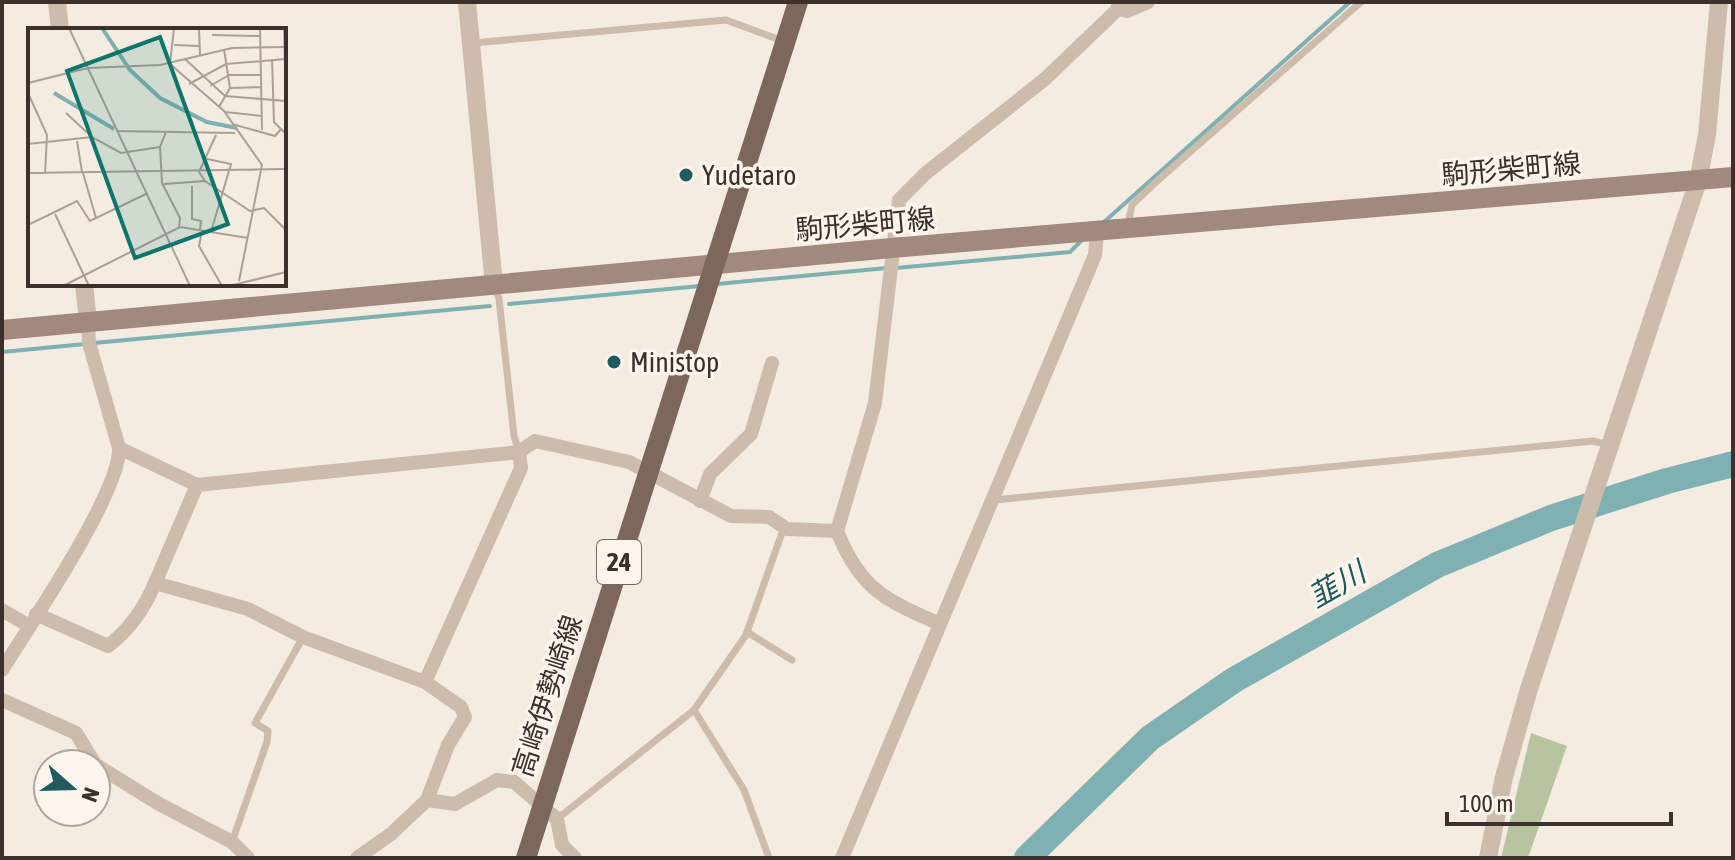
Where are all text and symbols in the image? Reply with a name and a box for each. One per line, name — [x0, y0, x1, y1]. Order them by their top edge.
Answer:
inset map — [28, 28, 286, 286]
street label: 駒形柴町線 — [1440, 147, 1582, 191]
place label: Yudetaro — [702, 159, 796, 191]
marker: Yudetaro — [677, 166, 695, 184]
street label: 駒形柴町線 — [794, 202, 936, 246]
place label: Ministop — [630, 346, 719, 378]
marker: Ministop — [605, 353, 623, 371]
road number: 24 — [597, 540, 641, 584]
water label: 韮川 — [1302, 553, 1374, 614]
street label: 高崎伊勢崎線 — [506, 611, 588, 781]
north arrow — [32, 748, 112, 828]
scale bar — [1447, 776, 1671, 826]
text: N — [76, 784, 105, 805]
text: 100 m — [1459, 790, 1513, 817]

